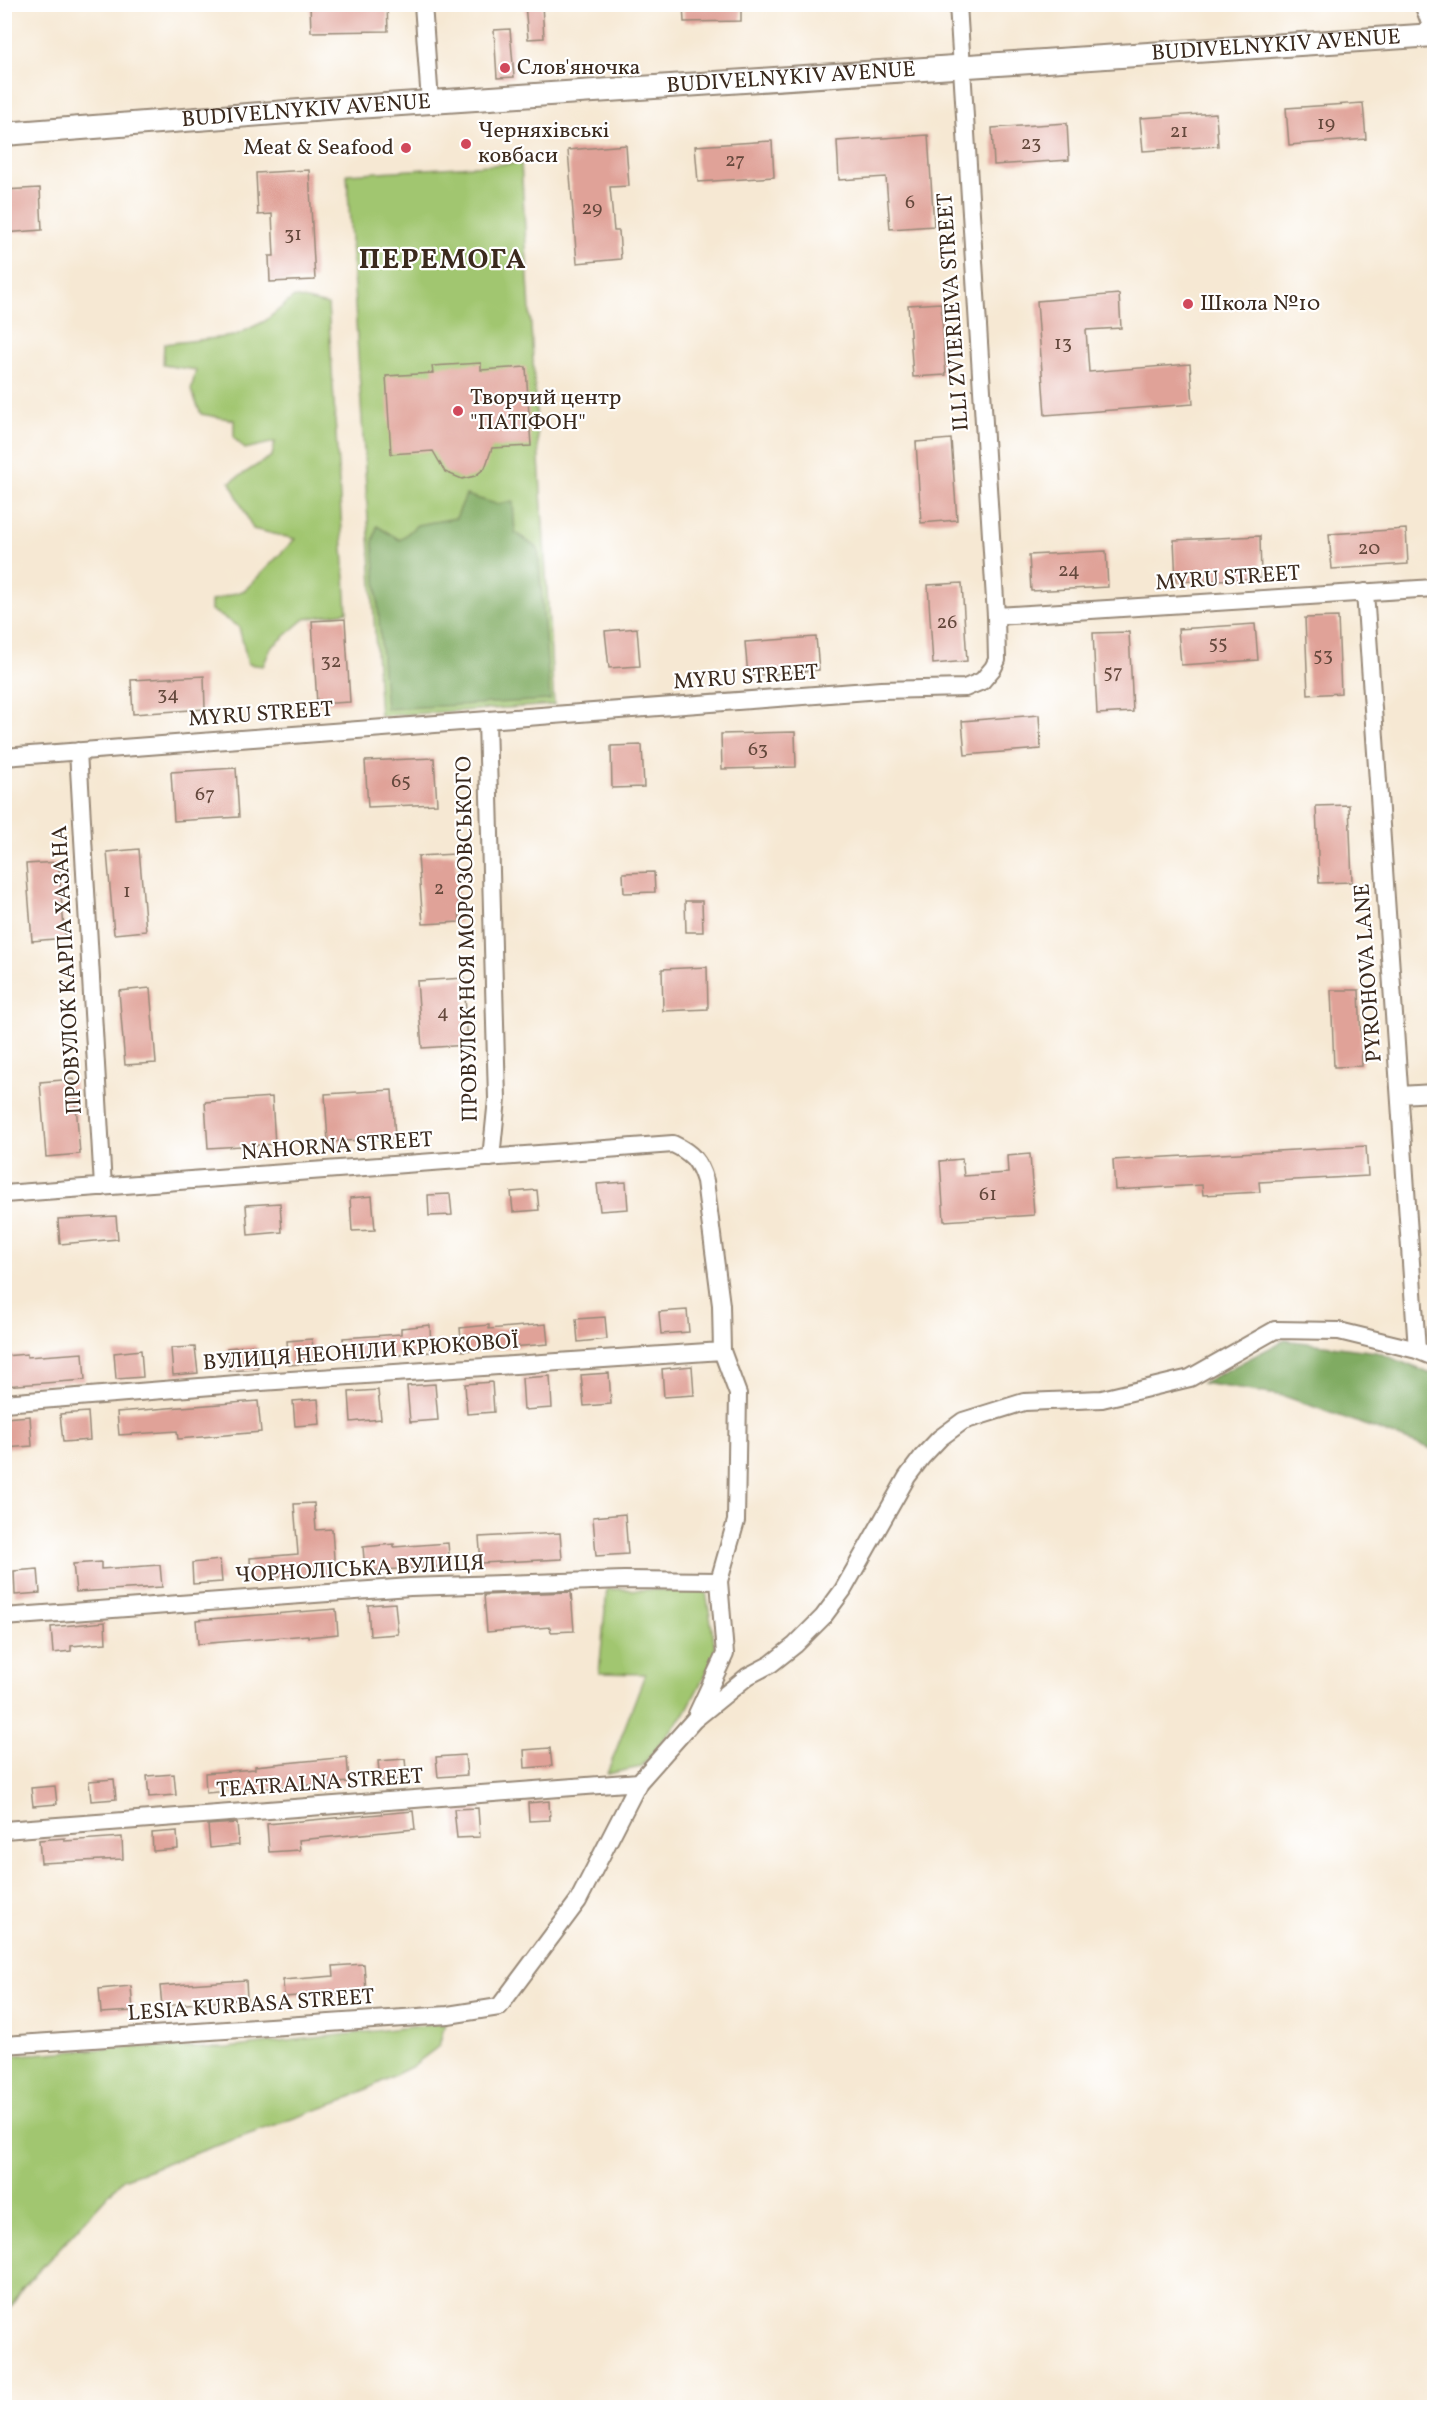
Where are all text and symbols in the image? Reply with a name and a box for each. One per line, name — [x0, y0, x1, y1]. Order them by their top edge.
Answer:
street label: BUDIVELNYKIV AVENUE — [1150, 22, 1402, 69]
place label: Слов'яночка — [517, 53, 641, 84]
street label: BUDIVELNYKIV AVENUE — [665, 54, 917, 102]
marker: Слов'яночка — [498, 61, 512, 75]
street label: BUDIVELNYKIV AVENUE — [180, 87, 432, 136]
house number: 19 — [1317, 110, 1335, 138]
place label: Черняхівські ковбаси — [478, 116, 609, 172]
house number: 21 — [1170, 118, 1188, 146]
house number: 23 — [1021, 130, 1041, 158]
place label: Meat & Seafood — [243, 133, 394, 164]
marker: Черняхівські ковбаси — [459, 137, 473, 151]
marker: Meat & Seafood — [399, 141, 413, 155]
house number: 27 — [725, 147, 745, 175]
house number: 6 — [905, 189, 915, 217]
street label: ILLI ZVIERIEVA STREET — [930, 192, 978, 432]
house number: 29 — [582, 195, 602, 223]
house number: 31 — [284, 221, 302, 249]
district label: ПЕРЕМОГА — [359, 241, 527, 280]
place label: Школа №10 — [1200, 289, 1320, 320]
marker: Школа №10 — [1181, 297, 1195, 311]
house number: 13 — [1054, 330, 1072, 358]
place label: Творчий центр "ПАТІФОН" — [470, 383, 621, 439]
marker: Творчий центр "ПАТІФОН" — [451, 404, 465, 418]
house number: 20 — [1358, 535, 1380, 563]
house number: 24 — [1058, 557, 1080, 585]
street label: MYRU STREET — [1154, 558, 1302, 600]
house number: 26 — [937, 609, 957, 637]
house number: 55 — [1208, 630, 1228, 658]
house number: 53 — [1313, 642, 1333, 670]
house number: 32 — [321, 648, 342, 676]
street label: MYRU STREET — [672, 657, 820, 699]
house number: 57 — [1103, 659, 1123, 687]
house number: 34 — [157, 681, 179, 709]
street label: MYRU STREET — [187, 694, 335, 736]
house number: 63 — [748, 736, 768, 764]
street label: ПРОВУЛОК НОЯ МОРОЗОВСЬКОГО — [449, 756, 487, 1122]
house number: 65 — [391, 768, 411, 796]
house number: 67 — [195, 781, 215, 809]
street label: ПРОВУЛОК КАРПА ХАЗАНА — [45, 825, 91, 1115]
house number: 2 — [434, 875, 444, 903]
house number: 1 — [123, 878, 131, 906]
street label: PYROHOVA LANE — [1347, 882, 1391, 1064]
house number: 4 — [437, 999, 449, 1027]
street label: NAHORNA STREET — [240, 1125, 434, 1169]
house number: 61 — [979, 1181, 997, 1209]
street label: ВУЛИЦЯ НЕОНІЛИ КРЮКОВОЇ — [202, 1326, 520, 1380]
street label: ЧОРНОЛІСЬКА ВУЛИЦЯ — [234, 1548, 486, 1592]
street label: TEATRALNA STREET — [215, 1761, 425, 1807]
street label: LESIA KURBASA STREET — [126, 1982, 376, 2030]

